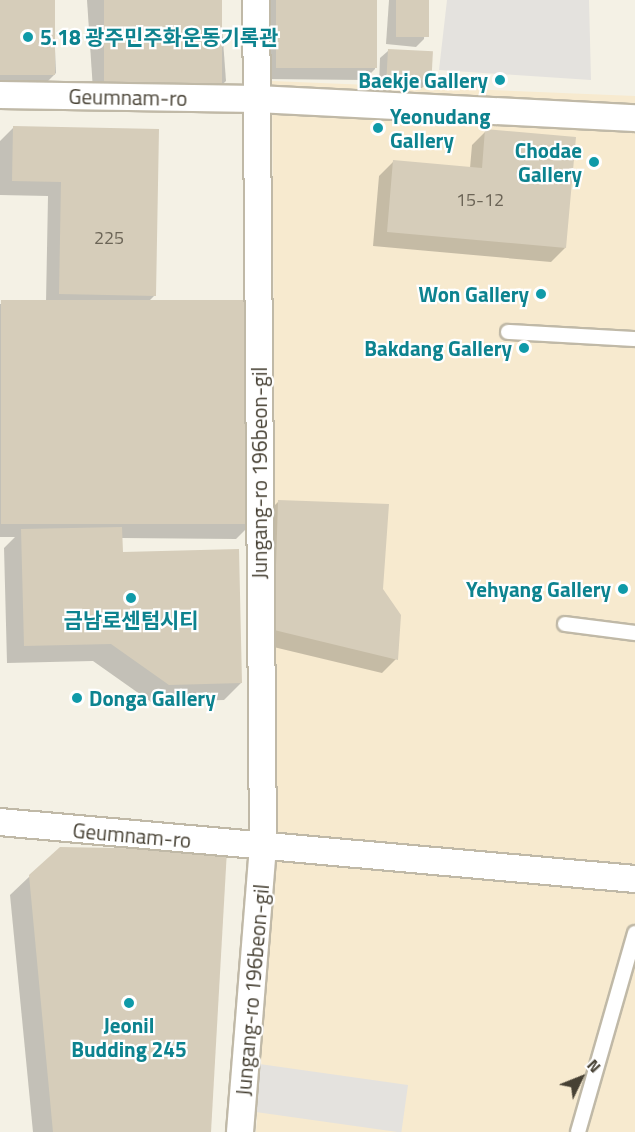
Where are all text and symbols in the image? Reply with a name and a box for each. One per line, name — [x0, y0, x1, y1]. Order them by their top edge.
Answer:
place label: 5.18 광주민주화운동기록관 — [40, 24, 278, 50]
marker: 5.18 광주민주화운동기록관 — [21, 30, 35, 44]
place label: Baekje Gallery — [358, 67, 488, 93]
marker: Baekje Gallery — [493, 73, 507, 87]
street label: Geumnam-ro — [68, 83, 188, 111]
place label: Yeonudang Gallery — [390, 103, 490, 153]
marker: Yeonudang Gallery — [371, 121, 385, 135]
place label: Chodae Gallery — [515, 137, 582, 187]
marker: Chodae Gallery — [587, 155, 601, 169]
house number: 15-12 — [456, 189, 504, 211]
house number: 225 — [94, 227, 124, 249]
place label: Won Gallery — [419, 281, 529, 307]
marker: Won Gallery — [534, 287, 548, 301]
place label: Bakdang Gallery — [364, 335, 512, 361]
marker: Bakdang Gallery — [517, 341, 531, 355]
street label: Jungang-ro 196beon-gil — [246, 367, 272, 579]
place label: Yehyang Gallery — [466, 576, 611, 602]
marker: Yehyang Gallery — [616, 582, 630, 596]
marker: 금남로센텀시티 — [124, 591, 138, 605]
place label: 금남로센텀시티 — [63, 607, 199, 633]
place label: Donga Gallery — [89, 685, 216, 711]
marker: Donga Gallery — [70, 691, 84, 705]
street label: Geumnam-ro — [72, 817, 192, 853]
street label: Jungang-ro 196beon-gil — [230, 883, 274, 1097]
marker: Jeonil Budding 245 — [122, 996, 136, 1010]
place label: Jeonil Budding 245 — [71, 1012, 187, 1062]
north arrow — [551, 1048, 611, 1108]
text: N — [582, 1053, 607, 1078]

